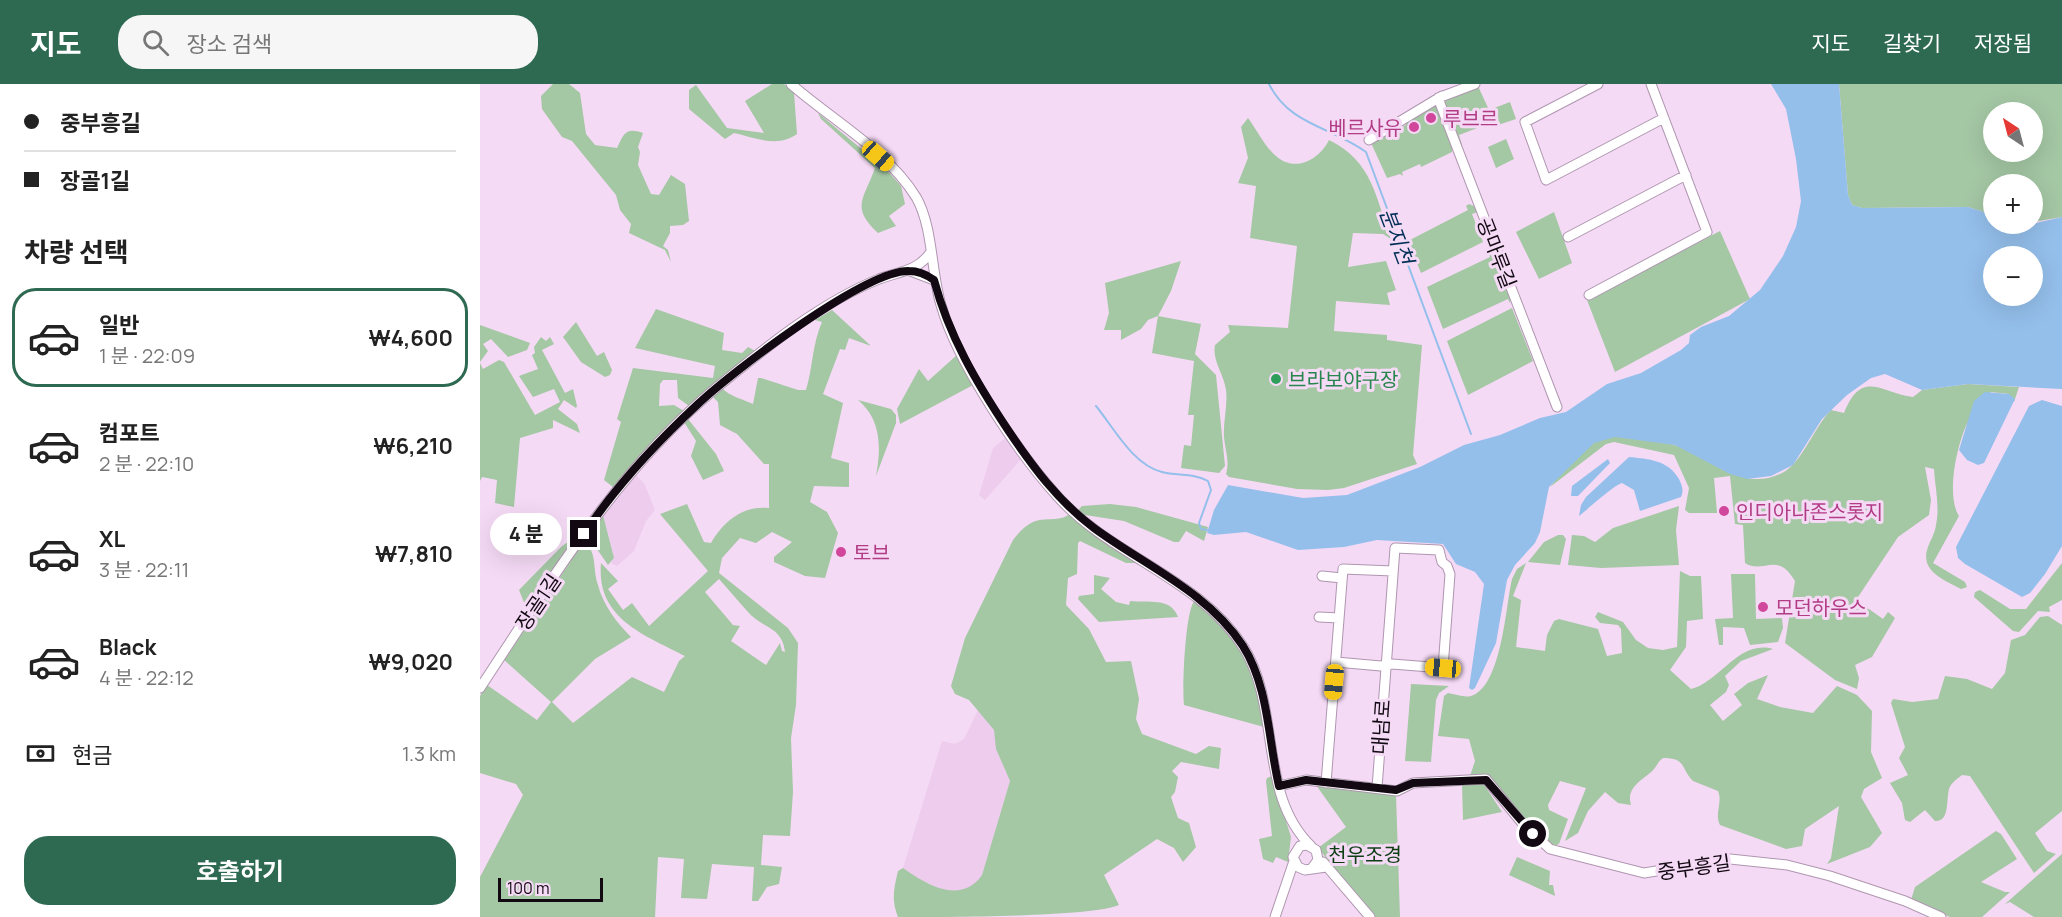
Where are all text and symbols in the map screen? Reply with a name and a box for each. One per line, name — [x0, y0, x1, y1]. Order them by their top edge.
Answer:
search box — [118, 15, 538, 69]
text: 지도 — [30, 24, 82, 62]
icon: search — [139, 26, 172, 59]
text: 장소 검색 — [187, 29, 272, 59]
text: 지도 — [1811, 29, 1850, 57]
text: 길찾기 — [1883, 29, 1941, 57]
text: 저장됨 — [1974, 29, 2032, 57]
north arrow — [1983, 102, 2043, 162]
map controls — [1983, 102, 2043, 306]
place label: 루브르 — [1443, 105, 1498, 132]
text: 중부흥길 — [60, 108, 141, 138]
marker: 루브르 — [1424, 111, 1438, 125]
place label: 베르사유 — [1328, 114, 1402, 141]
marker: 베르사유 — [1407, 120, 1421, 134]
car — [859, 137, 897, 175]
text: 장골1길 — [60, 166, 130, 196]
button: + — [1983, 174, 2043, 234]
water label: 분지천 — [1374, 204, 1421, 271]
street label: 공마루길 — [1471, 214, 1523, 292]
text: 차량 선택 — [24, 233, 129, 270]
button: − — [1983, 246, 2043, 306]
text: 일반 — [99, 310, 139, 340]
icon: car — [27, 311, 81, 365]
text: ₩4,600 — [368, 323, 453, 353]
text: 1 분 · 22:09 — [99, 342, 195, 369]
place label: 브라보야구장 — [1288, 366, 1398, 393]
marker: 브라보야구장 — [1269, 372, 1283, 386]
text: 컴포트 — [99, 418, 160, 448]
icon: car — [27, 419, 81, 473]
text: ₩6,210 — [373, 431, 453, 461]
text: 2 분 · 22:10 — [99, 450, 194, 477]
place label: 인디아나존스롯지 — [1736, 498, 1883, 525]
marker: 인디아나존스롯지 — [1717, 504, 1731, 518]
callout: 4 분 — [491, 513, 563, 555]
text: 4 분 — [509, 520, 543, 547]
route end — [570, 520, 597, 547]
text: XL — [99, 524, 125, 554]
icon: car — [27, 527, 81, 581]
text: ₩7,810 — [375, 539, 453, 569]
place label: 토브 — [853, 539, 890, 566]
marker: 토브 — [834, 545, 848, 559]
text: 3 분 · 22:11 — [99, 556, 189, 583]
street label: 장골1길 — [509, 568, 567, 636]
place label: 모던하우스 — [1775, 594, 1867, 621]
marker: 모던하우스 — [1756, 600, 1770, 614]
text: Black — [99, 632, 156, 662]
icon: car — [27, 635, 81, 689]
text: ₩9,020 — [368, 647, 453, 677]
car — [1424, 657, 1462, 679]
car — [1323, 663, 1345, 701]
text: 4 분 · 22:12 — [99, 664, 194, 691]
street label: 대남로 — [1366, 699, 1396, 755]
icon: cash — [24, 737, 57, 770]
text: 현금 — [72, 740, 112, 770]
text: 1.3 km — [402, 740, 456, 767]
route start — [1519, 820, 1546, 847]
button: 호출하기 — [24, 836, 456, 905]
park label: 천우조경 — [1328, 841, 1402, 868]
street label: 중부흥길 — [1656, 849, 1732, 885]
scale bar — [498, 875, 603, 902]
text: 100 m — [507, 877, 550, 899]

